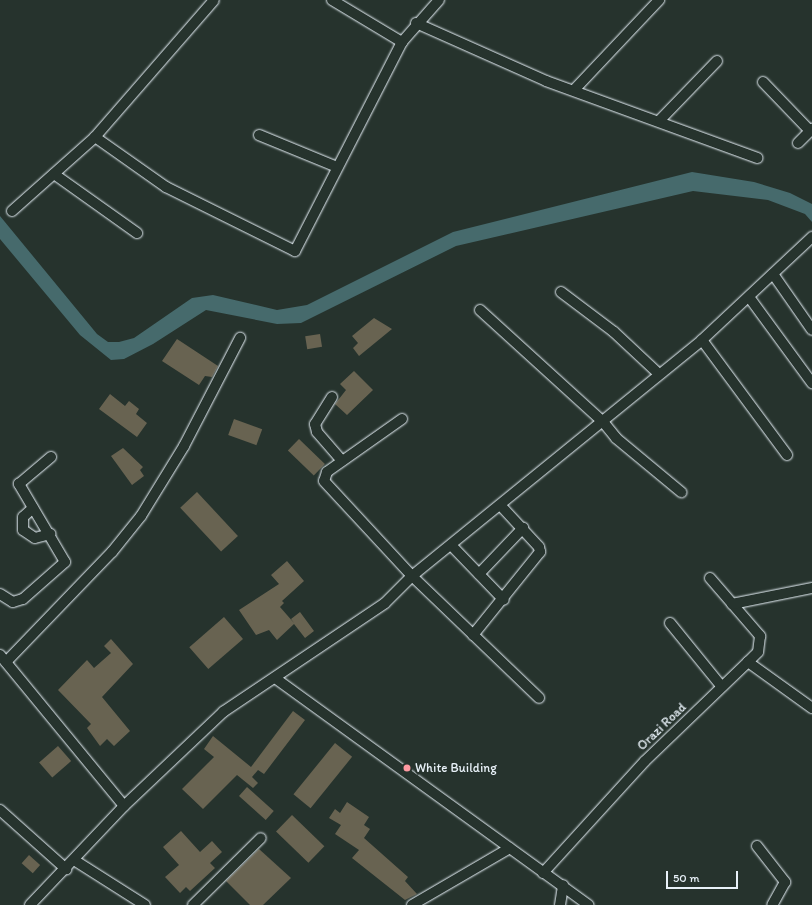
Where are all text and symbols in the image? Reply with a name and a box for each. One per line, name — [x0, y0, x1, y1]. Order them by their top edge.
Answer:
street label: Orazi Road — [634, 700, 690, 754]
place label: White Building — [415, 760, 497, 776]
marker: White Building — [402, 763, 412, 773]
scale bar — [668, 863, 740, 889]
text: 50 m — [673, 871, 699, 885]

